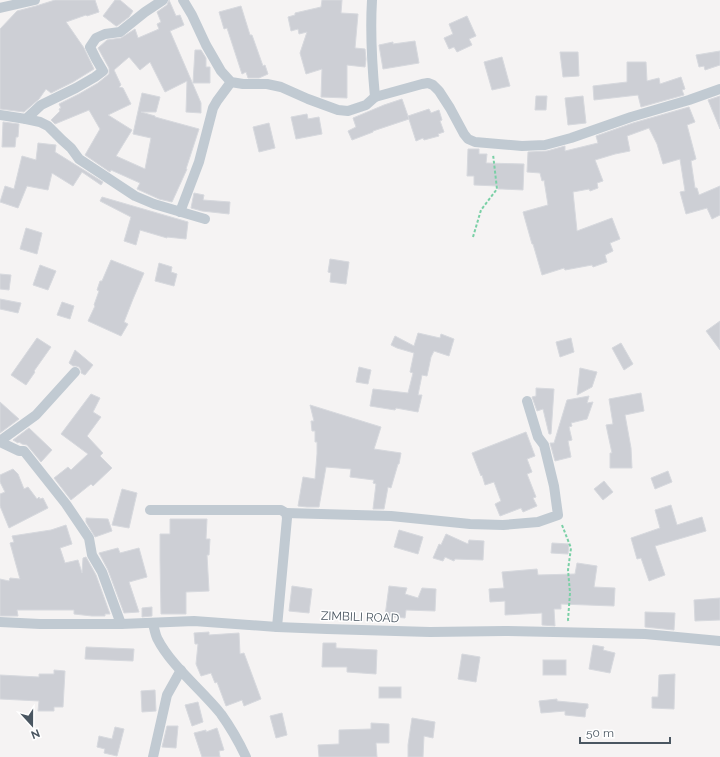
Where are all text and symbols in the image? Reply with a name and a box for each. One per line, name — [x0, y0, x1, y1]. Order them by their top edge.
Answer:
street label: ZIMBILI ROAD — [321, 609, 400, 625]
north arrow — [12, 705, 52, 745]
scale bar — [580, 719, 670, 745]
text: N — [29, 726, 42, 741]
text: 50 m — [586, 726, 614, 740]

